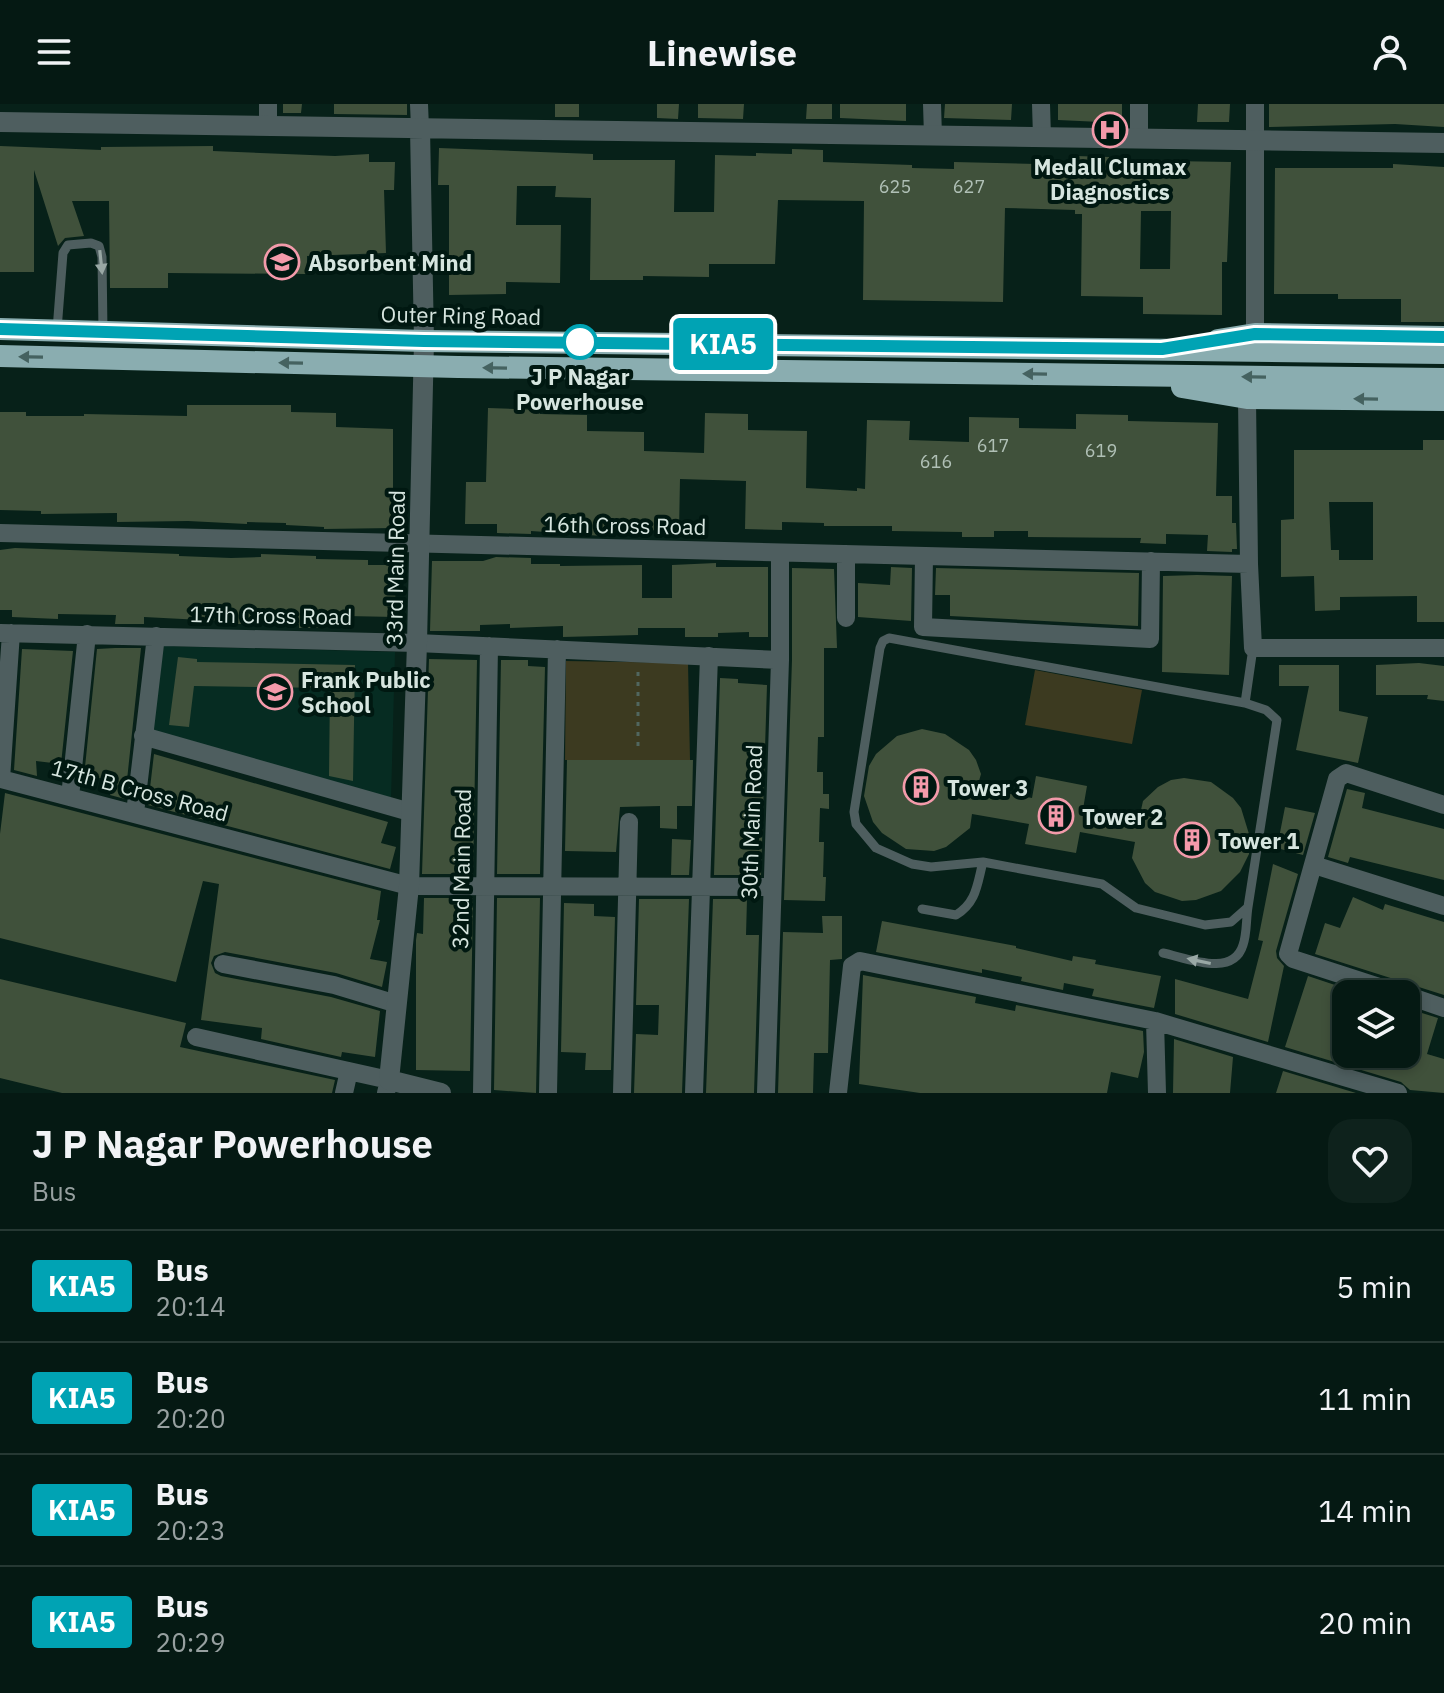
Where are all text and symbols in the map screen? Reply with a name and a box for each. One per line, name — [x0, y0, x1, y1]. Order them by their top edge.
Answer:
text: Linewise — [647, 29, 797, 76]
icon: menu — [32, 30, 76, 74]
icon: person — [1368, 30, 1412, 74]
hospital icon: Medall Clumax Diagnostics — [1091, 111, 1129, 149]
place label: Medall Clumax Diagnostics — [1033, 152, 1187, 206]
house number: 625 — [879, 175, 911, 198]
house number: 627 — [953, 175, 985, 198]
school or university icon: Absorbent Mind — [263, 243, 301, 281]
place label: Absorbent Mind — [308, 248, 472, 277]
one-way arrow — [95, 250, 108, 275]
street label: Outer Ring Road — [381, 299, 541, 331]
line badge: KIA5 — [667, 318, 779, 370]
marker: J P Nagar Powerhouse — [563, 325, 597, 359]
text: KIA5 — [689, 325, 757, 362]
one-way arrow — [18, 350, 43, 363]
one-way arrow — [278, 357, 303, 370]
one-way arrow — [482, 362, 507, 374]
place label: J P Nagar Powerhouse — [516, 362, 644, 416]
one-way arrow — [1022, 368, 1047, 380]
one-way arrow — [1241, 370, 1266, 383]
one-way arrow — [1353, 393, 1378, 405]
house number: 617 — [977, 434, 1009, 457]
house number: 619 — [1085, 439, 1117, 462]
house number: 616 — [920, 450, 952, 473]
street label: 33rd Main Road — [379, 490, 411, 646]
street label: 16th Cross Road — [543, 509, 707, 541]
street label: 17th Cross Road — [189, 599, 353, 631]
place label: Frank Public School — [301, 665, 431, 719]
school or university icon: Frank Public School — [256, 673, 294, 711]
street label: 30th Main Road — [734, 744, 768, 900]
street label: 17th B Cross Road — [48, 752, 232, 828]
building icon: Tower 3 — [902, 768, 940, 806]
place label: Tower 3 — [947, 773, 1029, 802]
street label: 32nd Main Road — [445, 789, 477, 949]
building icon: Tower 2 — [1037, 797, 1075, 835]
place label: Tower 2 — [1082, 802, 1164, 831]
building icon: Tower 1 — [1173, 821, 1211, 859]
place label: Tower 1 — [1218, 826, 1300, 855]
one-way arrow — [1186, 954, 1211, 967]
map controls — [1332, 980, 1420, 1068]
button: layers — [1332, 980, 1420, 1068]
text: J P Nagar Powerhouse — [32, 1119, 433, 1168]
button: heart — [1328, 1119, 1412, 1203]
text: Bus — [32, 1174, 76, 1208]
text: Bus — [156, 1250, 209, 1289]
text: KIA5 — [48, 1267, 116, 1304]
text: 5 min — [1336, 1267, 1412, 1306]
text: 20:14 — [156, 1289, 226, 1323]
text: Bus — [156, 1362, 209, 1401]
text: KIA5 — [48, 1379, 116, 1416]
text: 11 min — [1318, 1379, 1412, 1418]
text: 20:20 — [156, 1401, 226, 1435]
text: Bus — [156, 1474, 209, 1513]
text: KIA5 — [48, 1491, 116, 1528]
text: 14 min — [1318, 1491, 1412, 1530]
text: 20:23 — [156, 1513, 226, 1547]
text: Bus — [156, 1586, 209, 1625]
text: KIA5 — [48, 1603, 116, 1640]
text: 20 min — [1318, 1603, 1412, 1642]
text: 20:29 — [156, 1625, 226, 1659]

